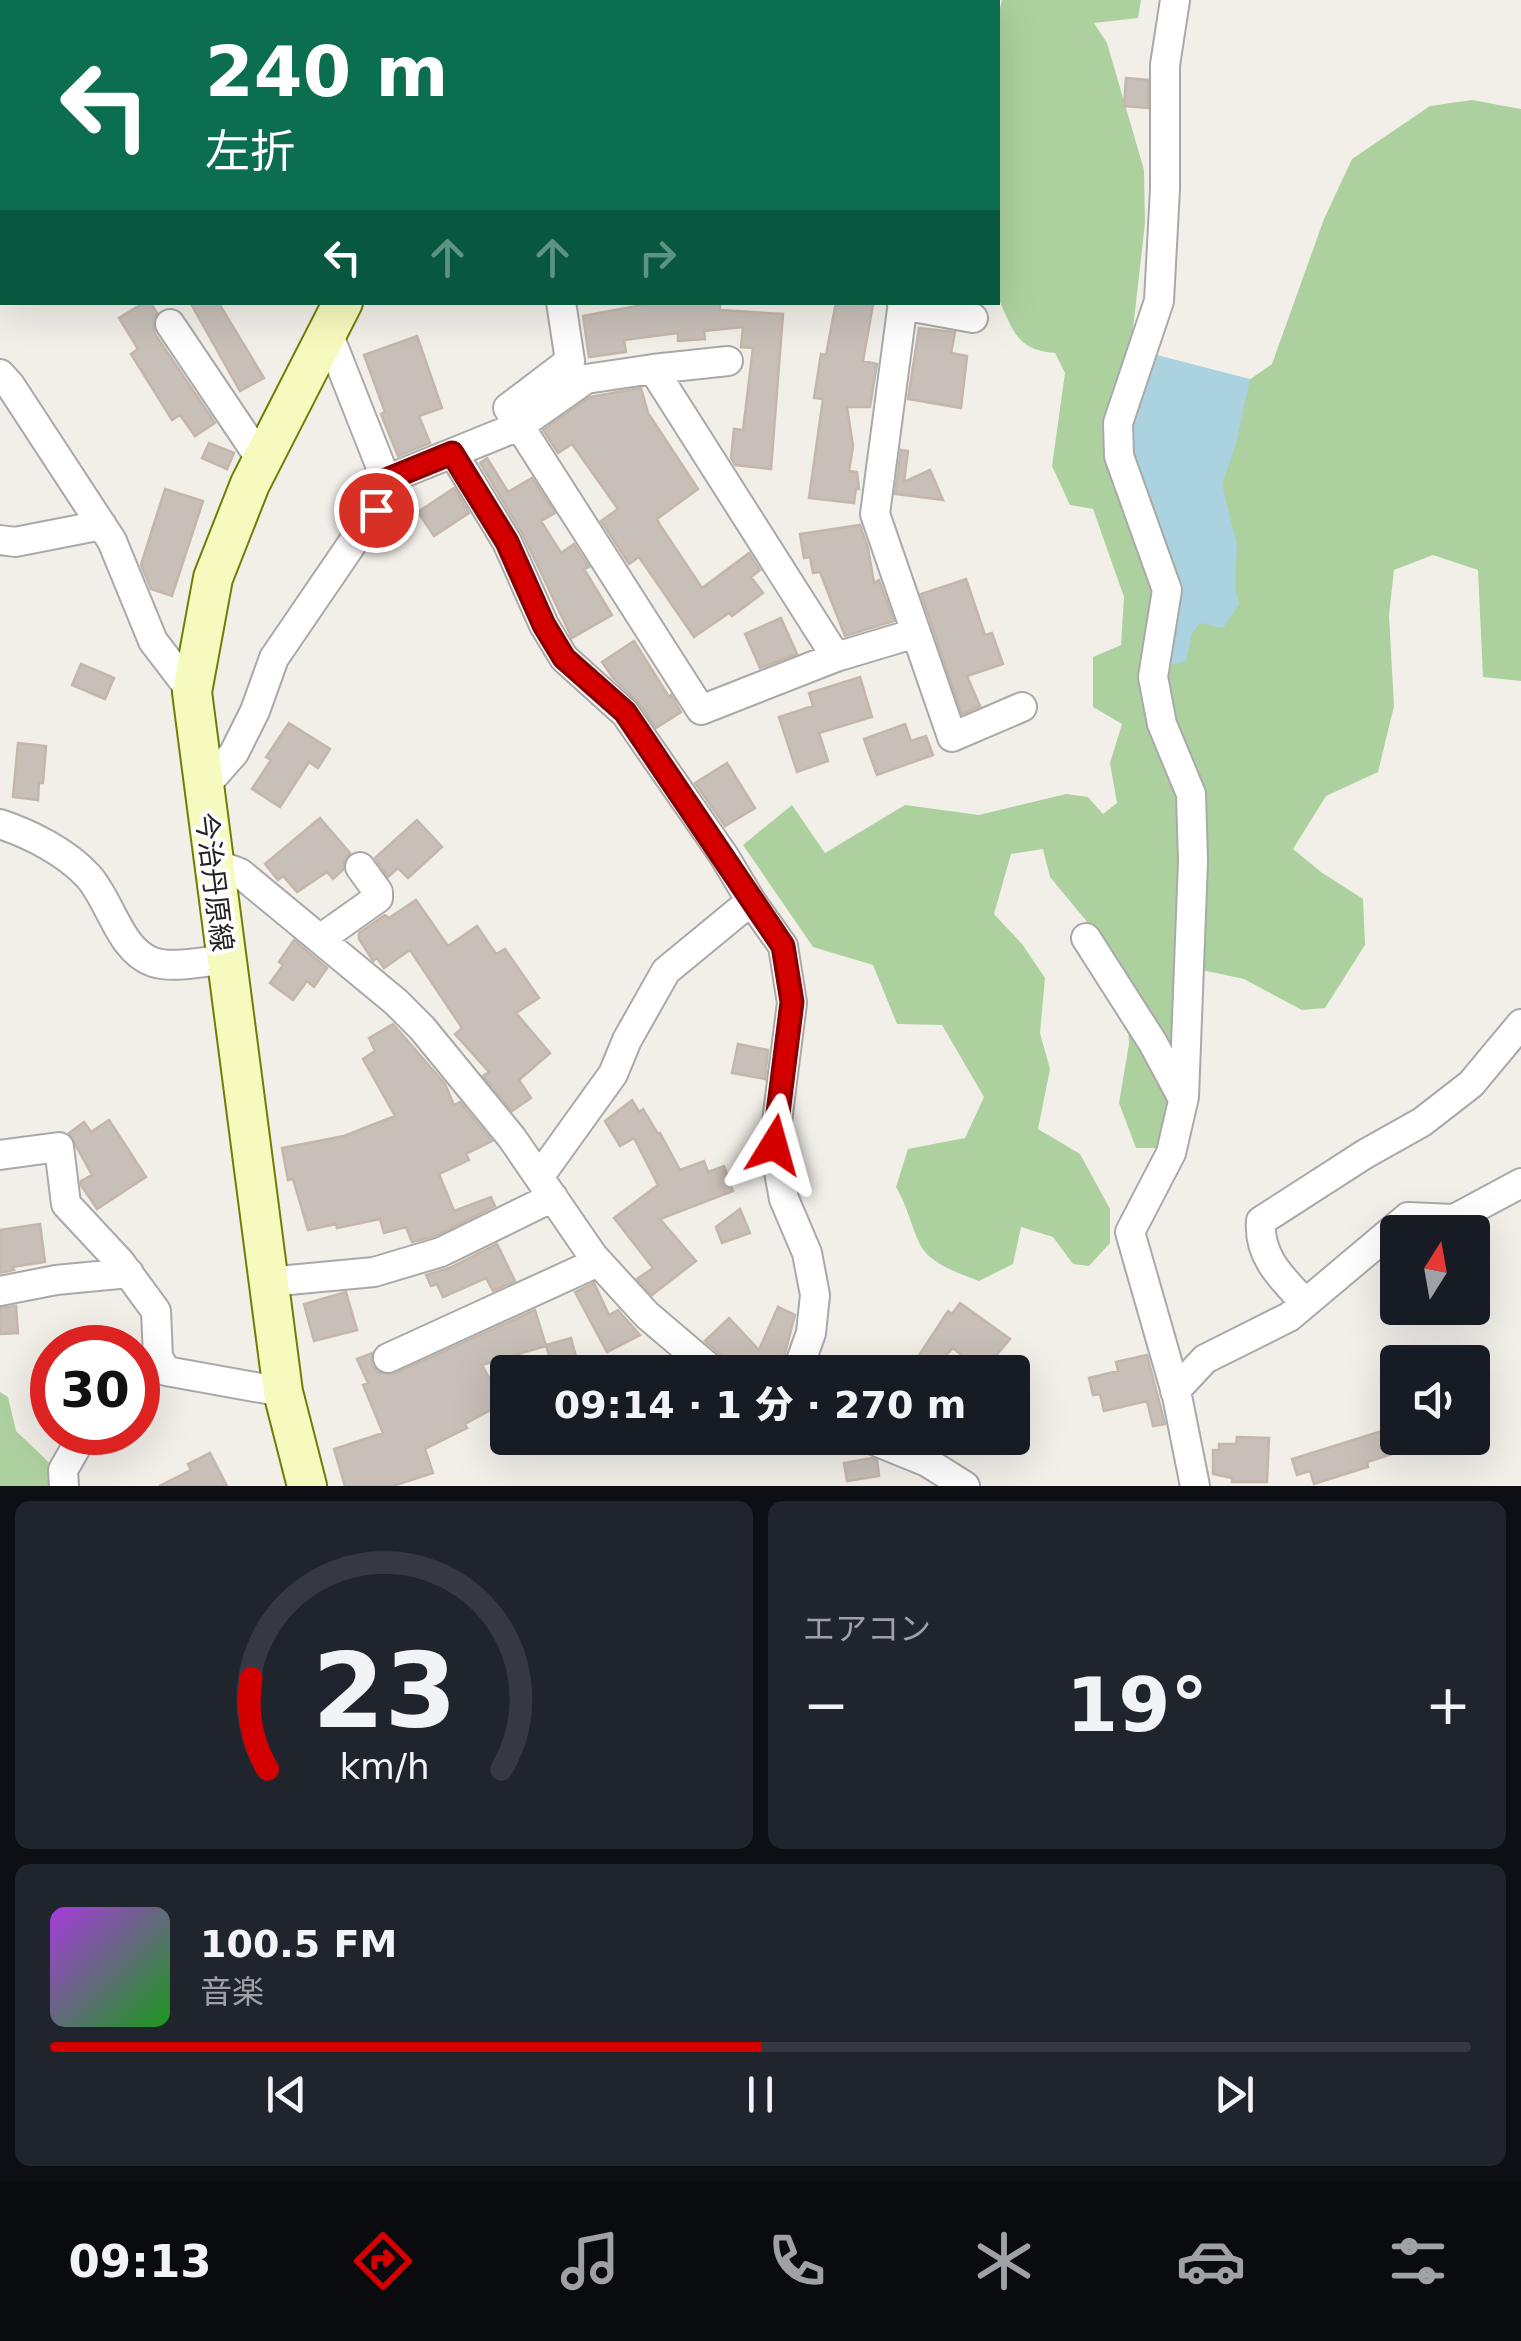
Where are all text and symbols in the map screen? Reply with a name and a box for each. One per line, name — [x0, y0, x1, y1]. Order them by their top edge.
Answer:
text: 240 m — [205, 31, 448, 113]
icon: left — [40, 40, 170, 170]
text: 左折 — [205, 125, 295, 178]
icon: left — [315, 230, 370, 285]
icon: ahead — [420, 230, 475, 285]
icon: ahead — [525, 230, 580, 285]
icon: right — [630, 230, 685, 285]
pin — [334, 468, 419, 553]
icon: arrive — [349, 483, 404, 538]
street label: 今治丹原線 — [189, 811, 239, 953]
position arrow — [722, 1093, 826, 1197]
north arrow — [1380, 1215, 1490, 1325]
map controls — [1380, 1215, 1490, 1455]
speed limit sign: 30 — [30, 1325, 160, 1455]
button: sound — [1380, 1345, 1490, 1455]
text: 09:14 · 1 分 · 270 m — [554, 1383, 966, 1427]
text: エアコン — [803, 1610, 931, 1648]
text: 23 — [312, 1630, 456, 1752]
text: 19° — [1066, 1661, 1208, 1749]
text: − — [803, 1673, 849, 1737]
text: + — [1425, 1673, 1471, 1737]
text: km/h — [339, 1746, 429, 1787]
text: 100.5 FM — [200, 1922, 397, 1966]
text: 音楽 — [200, 1973, 264, 2011]
icon: previous — [259, 2067, 314, 2122]
icon: pause — [733, 2067, 788, 2122]
icon: next — [1207, 2067, 1262, 2122]
icon: directions — [348, 2226, 418, 2296]
icon: music — [555, 2226, 625, 2296]
icon: phone — [762, 2226, 832, 2296]
icon: climate — [969, 2226, 1039, 2296]
icon: car — [1176, 2226, 1246, 2296]
icon: filters — [1383, 2226, 1453, 2296]
text: 09:13 — [68, 2235, 212, 2288]

